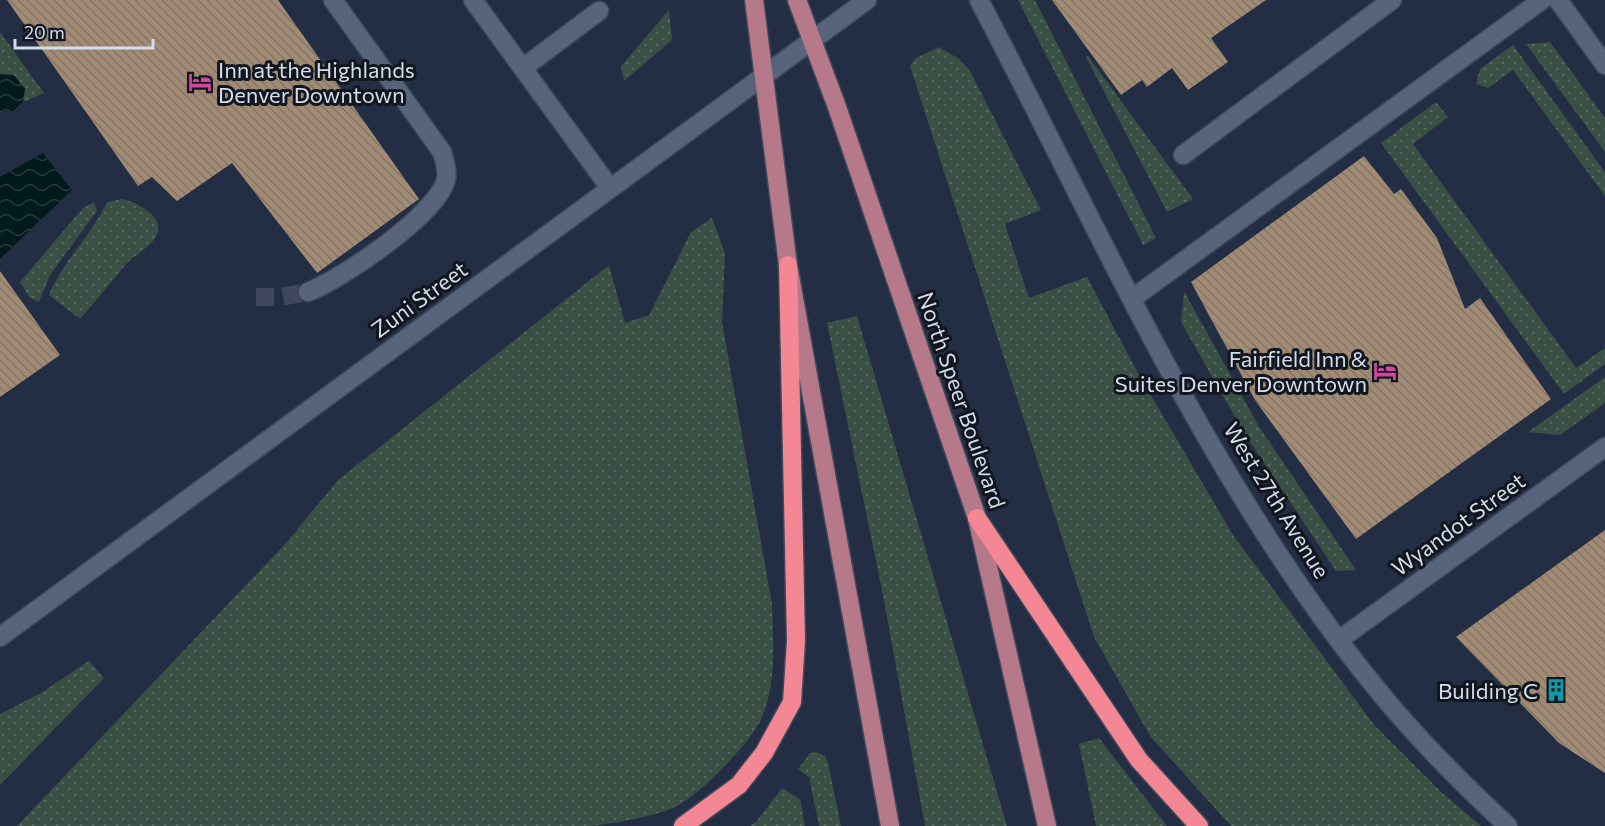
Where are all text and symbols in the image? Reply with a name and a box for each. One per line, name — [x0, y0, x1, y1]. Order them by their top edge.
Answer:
scale bar — [15, 12, 153, 50]
text: 20 m — [24, 21, 65, 43]
place label: Inn at the Highlands Denver Downtown — [218, 56, 415, 108]
hotel icon: Inn at the Highlands Denver Downtown — [187, 69, 213, 95]
street label: Zuni Street — [366, 255, 472, 343]
street label: North Speer Boulevard — [912, 288, 1012, 512]
place label: Fairfield Inn & Suites Denver Downtown — [1115, 345, 1367, 397]
hotel icon: Fairfield Inn & Suites Denver Downtown — [1372, 358, 1398, 384]
street label: West 27th Avenue — [1218, 417, 1336, 583]
street label: Wyandot Street — [1386, 467, 1530, 581]
place label: Building C — [1438, 677, 1538, 704]
building icon: Building C — [1543, 677, 1569, 703]

